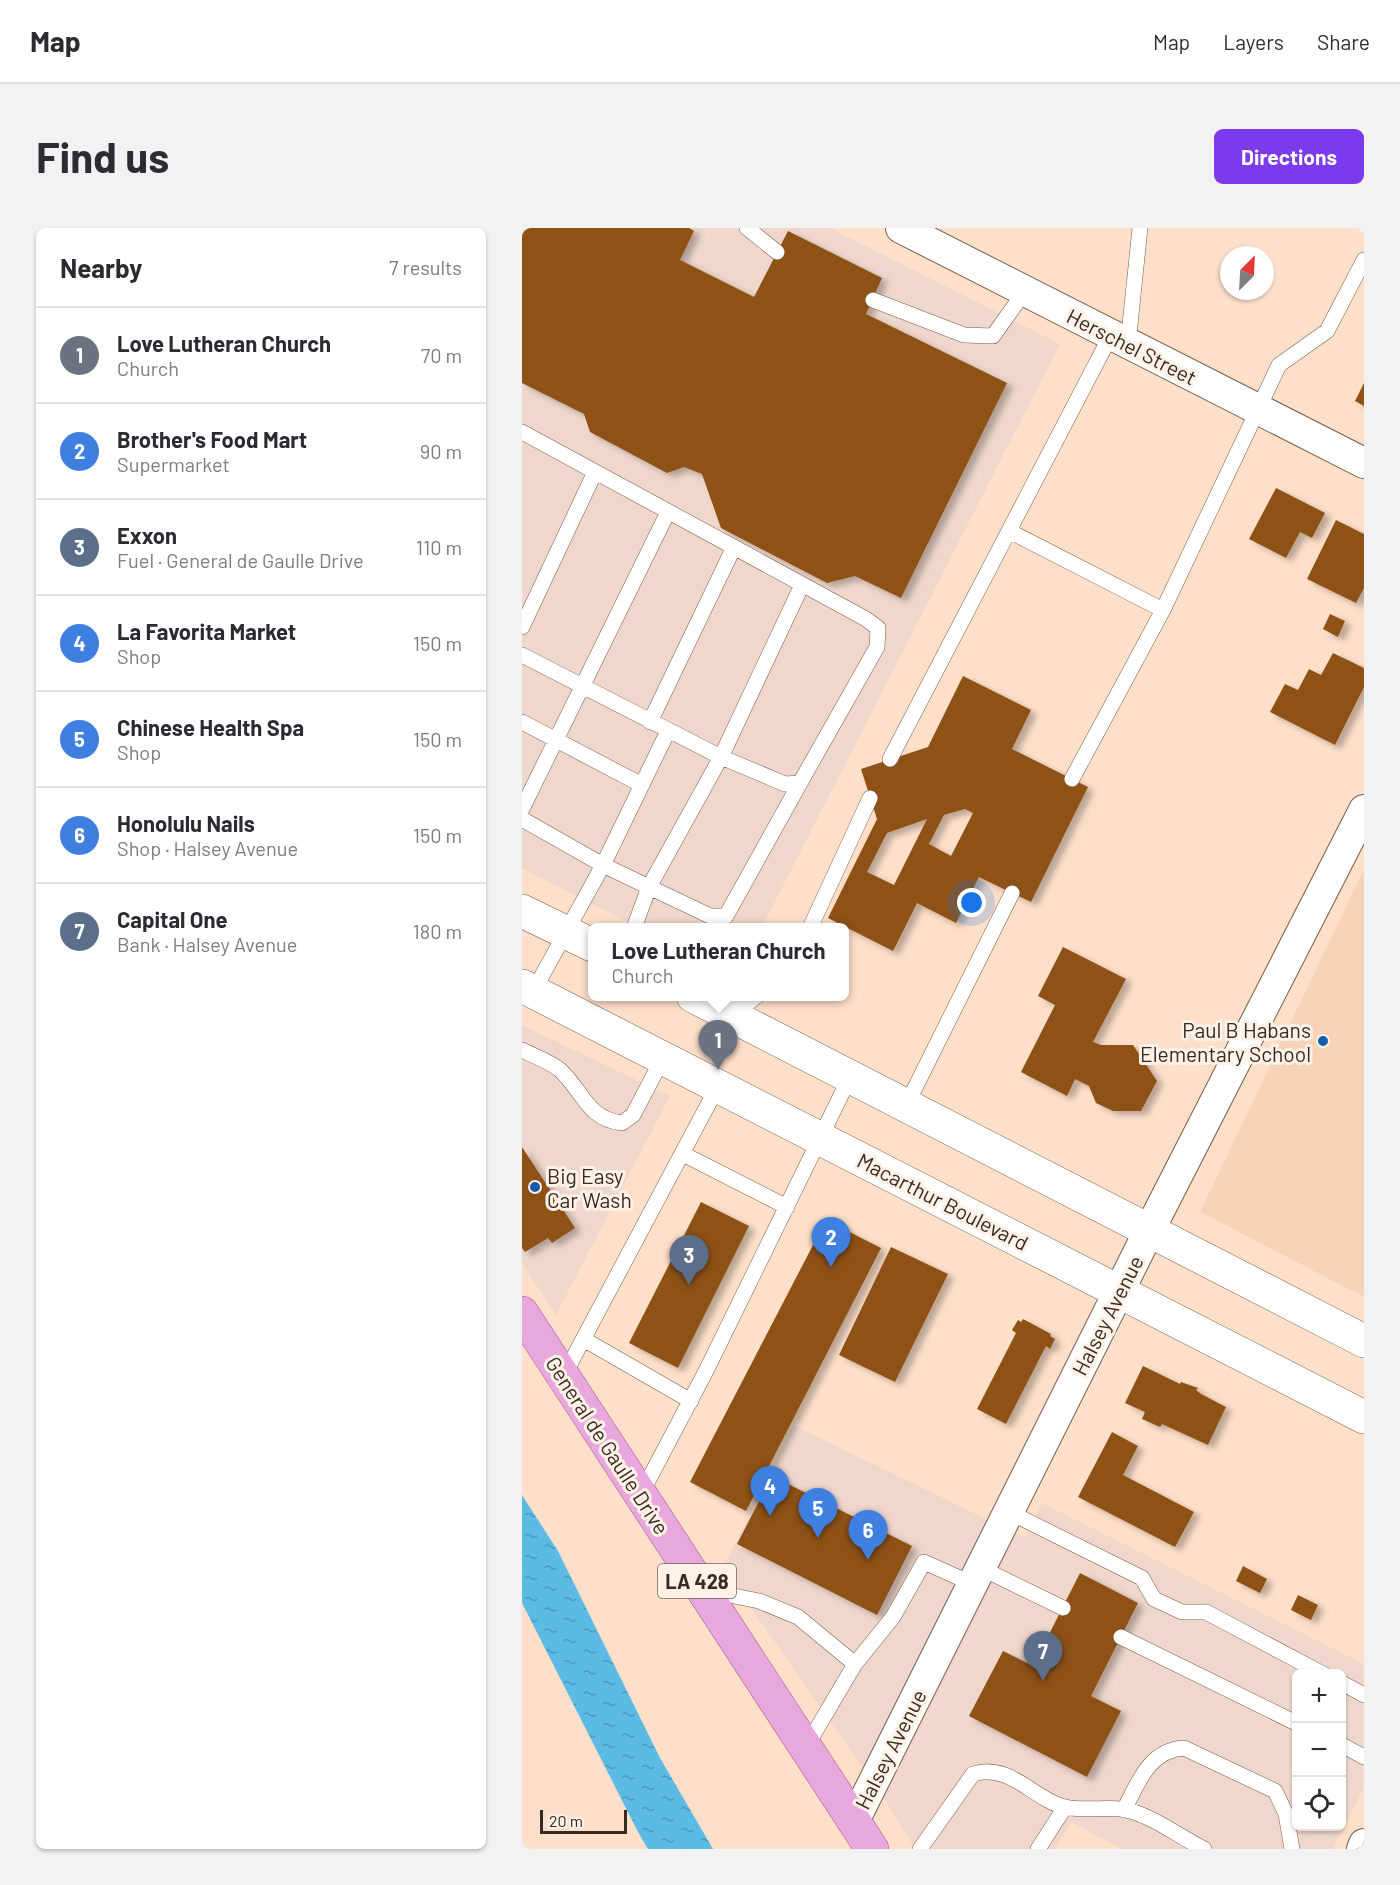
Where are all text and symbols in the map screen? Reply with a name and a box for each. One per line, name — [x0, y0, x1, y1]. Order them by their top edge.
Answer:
text: Map — [30, 24, 81, 58]
text: Map — [1153, 29, 1190, 54]
text: Layers — [1223, 29, 1284, 54]
text: Share — [1317, 29, 1370, 54]
button: Directions — [1214, 129, 1364, 184]
text: Find us — [36, 131, 169, 181]
north arrow — [1220, 246, 1274, 300]
text: Nearby — [60, 252, 142, 283]
text: 7 results — [389, 255, 462, 279]
street label: Herschel Street — [1063, 303, 1201, 389]
text: Love Lutheran Church — [117, 330, 331, 356]
text: 1 — [76, 343, 83, 367]
text: 70 m — [421, 343, 462, 367]
text: Church — [117, 356, 179, 380]
text: Brother's Food Mart — [117, 426, 307, 452]
text: 2 — [74, 439, 85, 463]
text: 90 m — [420, 439, 462, 463]
text: Supermarket — [117, 452, 230, 476]
text: Exxon — [117, 522, 177, 548]
text: 3 — [74, 535, 85, 559]
text: 110 m — [416, 535, 462, 559]
text: Fuel · General de Gaulle Drive — [117, 548, 364, 572]
text: La Favorita Market — [117, 618, 296, 644]
text: 4 — [73, 631, 86, 655]
text: 150 m — [413, 631, 462, 655]
text: Shop — [117, 644, 161, 668]
text: Chinese Health Spa — [117, 714, 304, 740]
text: 5 — [74, 727, 85, 751]
text: 150 m — [413, 727, 462, 751]
text: Shop — [117, 740, 161, 764]
text: Honolulu Nails — [117, 810, 255, 836]
text: 6 — [74, 823, 85, 847]
text: 150 m — [413, 823, 462, 847]
text: Shop · Halsey Avenue — [117, 836, 298, 860]
your location — [957, 888, 986, 917]
text: Capital One — [117, 906, 227, 932]
text: 7 — [75, 919, 84, 943]
text: 180 m — [413, 919, 462, 943]
popup — [588, 923, 849, 1001]
text: Bank · Halsey Avenue — [117, 932, 297, 956]
text: Love Lutheran Church — [612, 937, 826, 963]
text: Church — [612, 963, 674, 987]
place label: Paul B Habans Elementary School — [1140, 1017, 1311, 1066]
pin: 1 — [698, 1020, 738, 1070]
marker: Paul B Habans Elementary School — [1316, 1034, 1330, 1048]
street label: Macarthur Boulevard — [853, 1147, 1033, 1255]
place label: Big Easy Car Wash — [547, 1163, 632, 1212]
marker: Big Easy Car Wash — [528, 1180, 542, 1194]
pin: 2 — [812, 1218, 850, 1267]
pin: 3 — [670, 1236, 708, 1285]
street label: Halsey Avenue — [1066, 1251, 1148, 1379]
street label: General de Gaulle Drive — [541, 1351, 675, 1539]
pin: 4 — [750, 1466, 790, 1516]
pin: 5 — [798, 1488, 838, 1538]
pin: 6 — [848, 1510, 888, 1560]
road number: LA 428 — [658, 1564, 736, 1598]
pin: 7 — [1024, 1632, 1062, 1681]
map controls — [1292, 1669, 1346, 1831]
button: + — [1292, 1669, 1346, 1723]
street label: Halsey Avenue — [849, 1685, 931, 1813]
button: − — [1292, 1723, 1346, 1777]
button: locate — [1292, 1777, 1346, 1831]
scale bar — [540, 1807, 627, 1834]
text: 20 m — [549, 1811, 583, 1830]

